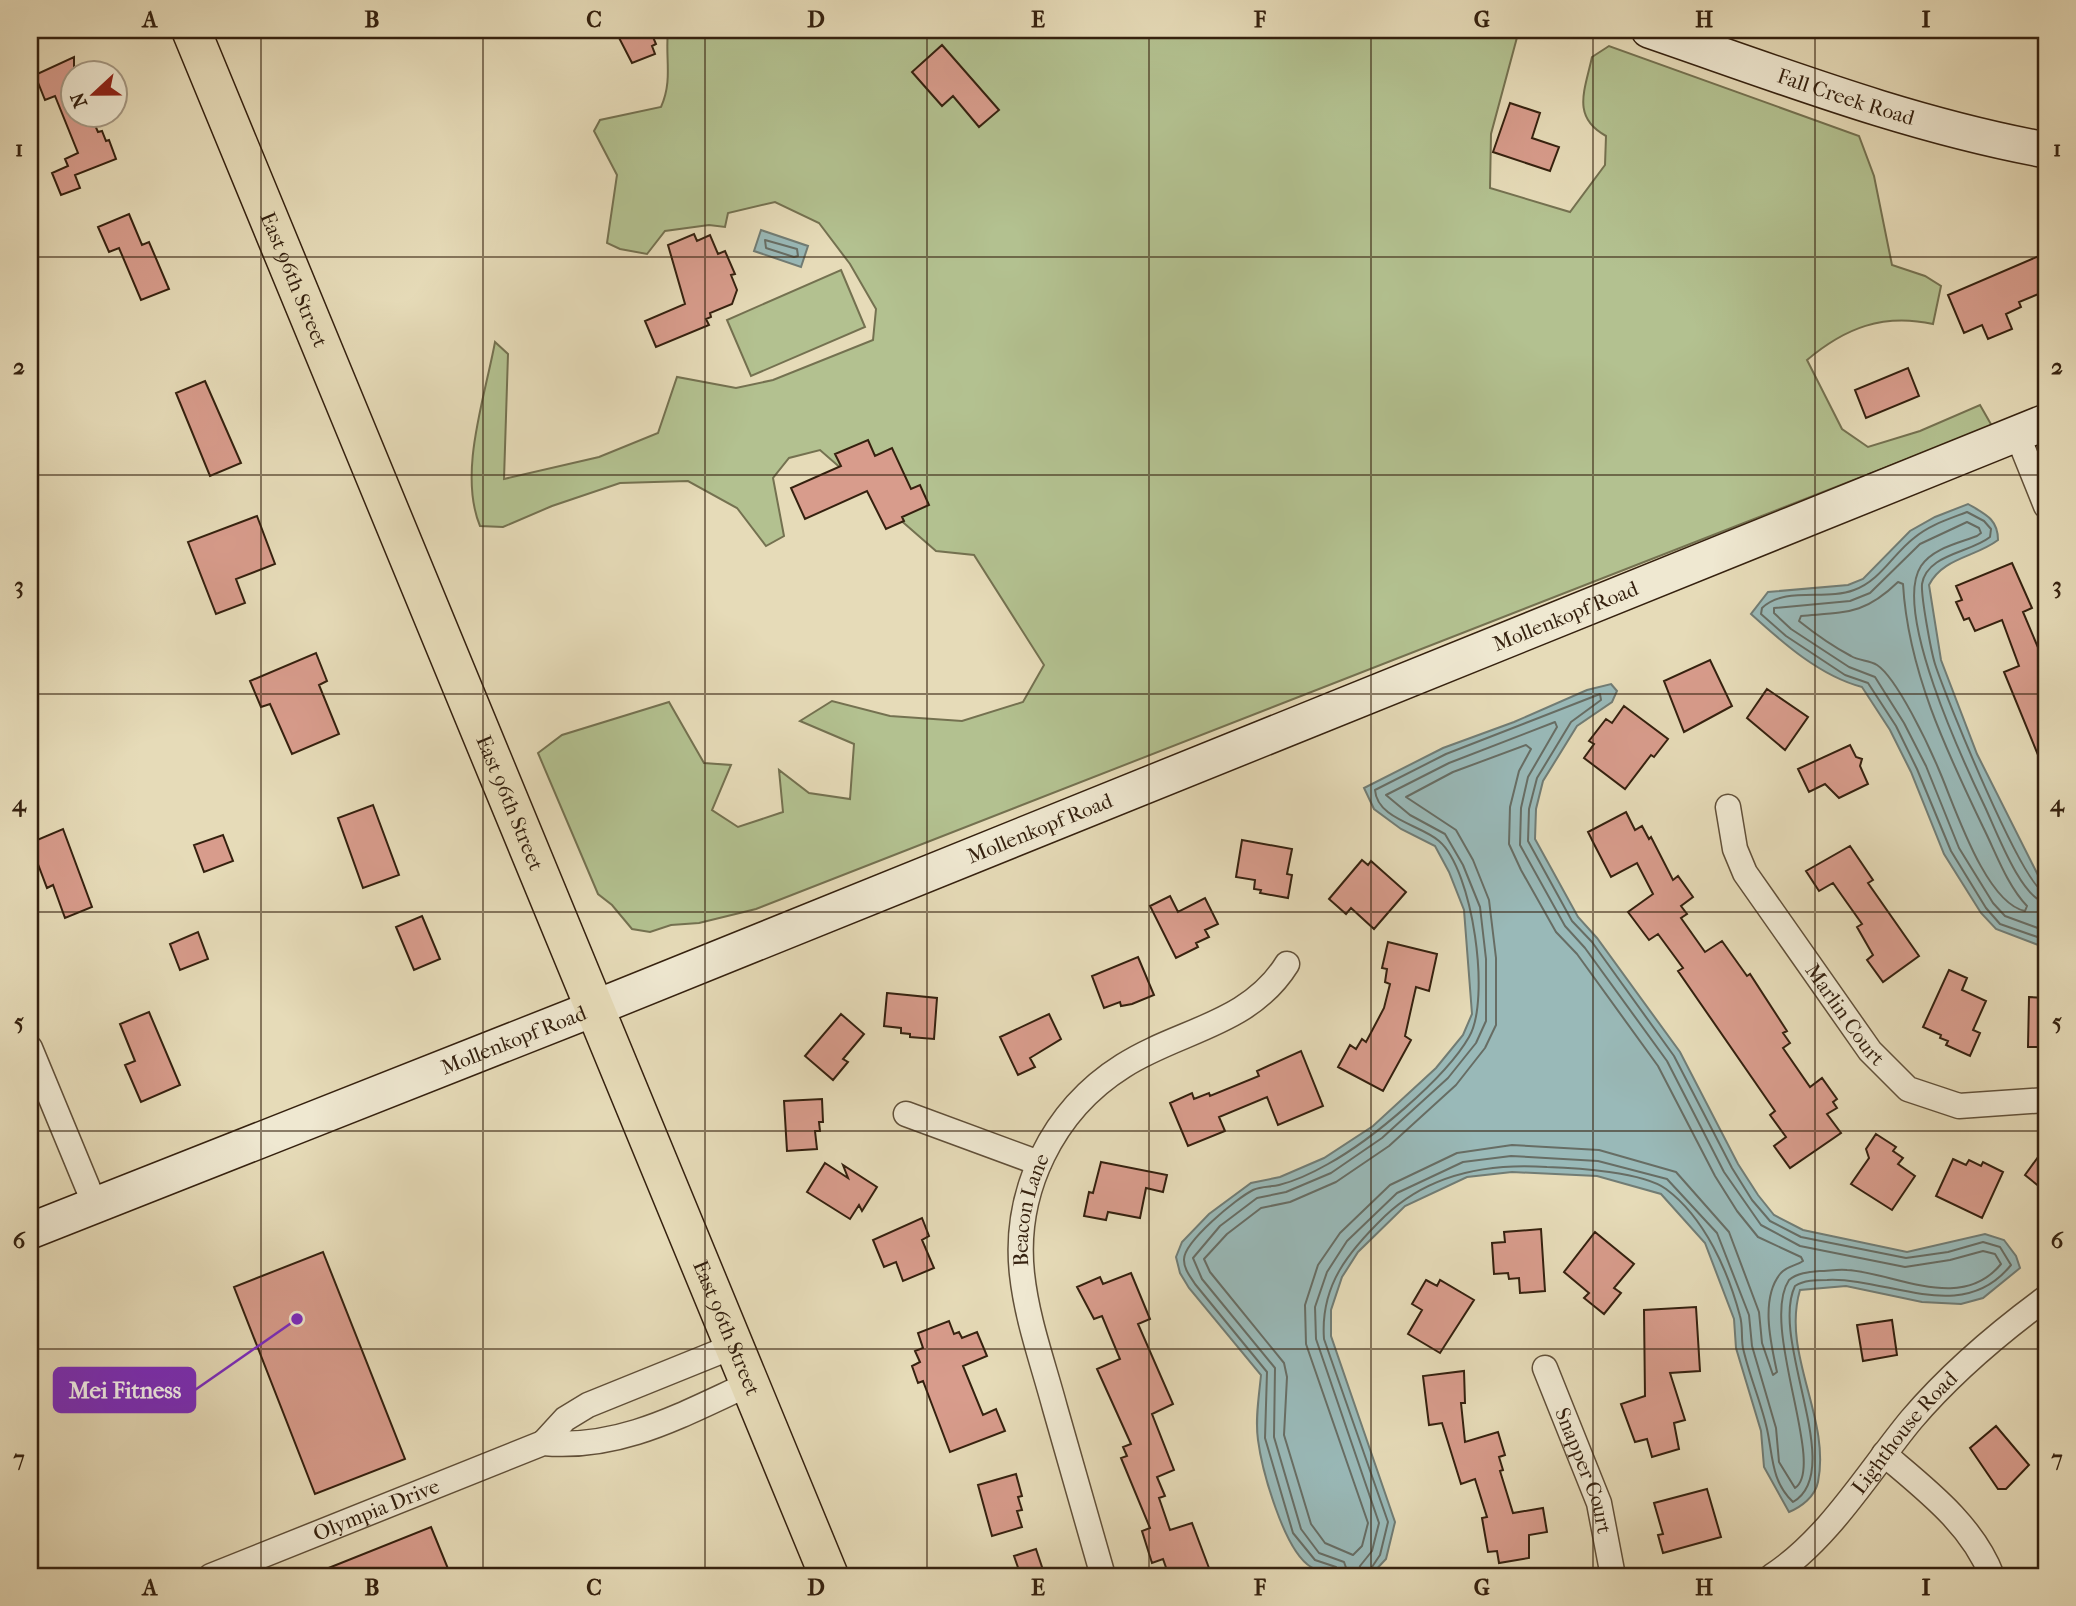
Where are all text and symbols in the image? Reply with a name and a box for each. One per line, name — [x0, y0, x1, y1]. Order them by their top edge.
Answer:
text: A — [141, 6, 159, 33]
text: B — [365, 6, 380, 33]
text: C — [586, 6, 602, 33]
text: D — [807, 6, 825, 33]
text: E — [1031, 6, 1045, 33]
text: F — [1253, 6, 1267, 33]
text: G — [1474, 6, 1490, 33]
text: H — [1695, 6, 1713, 33]
text: I — [1922, 6, 1931, 33]
north arrow — [60, 60, 130, 130]
street label: Fall Creek Road — [1774, 64, 1918, 130]
text: N — [66, 89, 92, 111]
text: 1 — [15, 135, 23, 162]
text: 1 — [2053, 135, 2061, 162]
street label: East 96th Street — [255, 208, 333, 351]
text: 2 — [13, 353, 25, 380]
text: 2 — [2051, 353, 2063, 380]
text: 3 — [14, 572, 24, 599]
text: 3 — [2052, 572, 2062, 599]
street label: Mollenkopf Road — [1489, 576, 1642, 656]
street label: East 96th Street — [471, 732, 549, 874]
street label: Mollenkopf Road — [964, 788, 1116, 868]
text: 4 — [11, 790, 27, 817]
text: 4 — [2049, 790, 2065, 817]
street label: Marlin Court — [1800, 959, 1890, 1071]
street label: Mollenkopf Road — [438, 1000, 590, 1080]
text: 5 — [14, 1008, 24, 1035]
text: 5 — [2052, 1008, 2062, 1035]
street label: Beacon Lane — [1009, 1150, 1054, 1267]
text: 6 — [13, 1227, 26, 1254]
text: 6 — [2051, 1227, 2064, 1254]
street label: East 96th Street — [688, 1257, 765, 1399]
street label: Lighthouse Road — [1847, 1366, 1963, 1499]
callout: Mei Fitness — [54, 1368, 195, 1412]
text: Mei Fitness — [69, 1377, 182, 1404]
street label: Snapper Court — [1550, 1404, 1617, 1536]
text: 7 — [12, 1445, 25, 1472]
text: 7 — [2050, 1445, 2063, 1472]
street label: Olympia Drive — [310, 1474, 443, 1546]
text: A — [141, 1574, 159, 1601]
text: B — [365, 1574, 380, 1601]
text: C — [586, 1574, 602, 1601]
text: D — [807, 1574, 825, 1601]
text: E — [1031, 1574, 1045, 1601]
text: F — [1253, 1574, 1267, 1601]
text: G — [1474, 1574, 1490, 1601]
text: H — [1695, 1574, 1713, 1601]
text: I — [1922, 1574, 1931, 1601]

